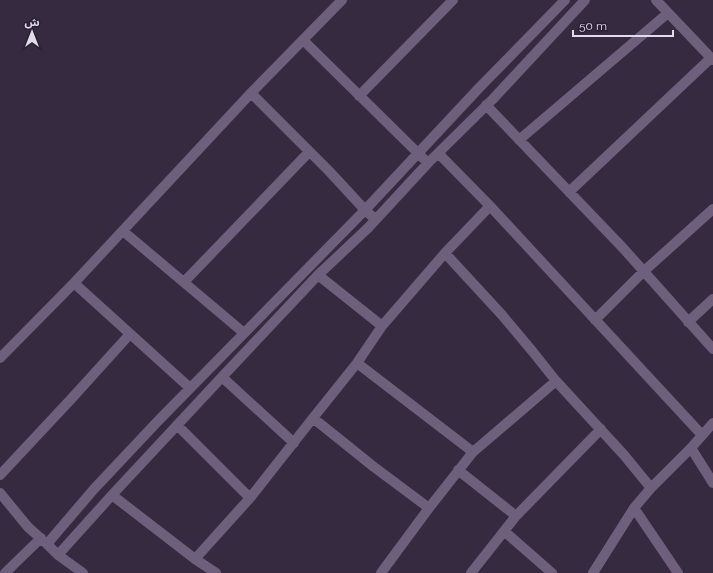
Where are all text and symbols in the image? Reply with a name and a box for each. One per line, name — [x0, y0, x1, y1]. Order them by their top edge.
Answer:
north arrow — [12, 12, 52, 52]
scale bar — [573, 12, 673, 38]
text: ش — [24, 16, 40, 29]
text: 50 m — [579, 19, 607, 33]

